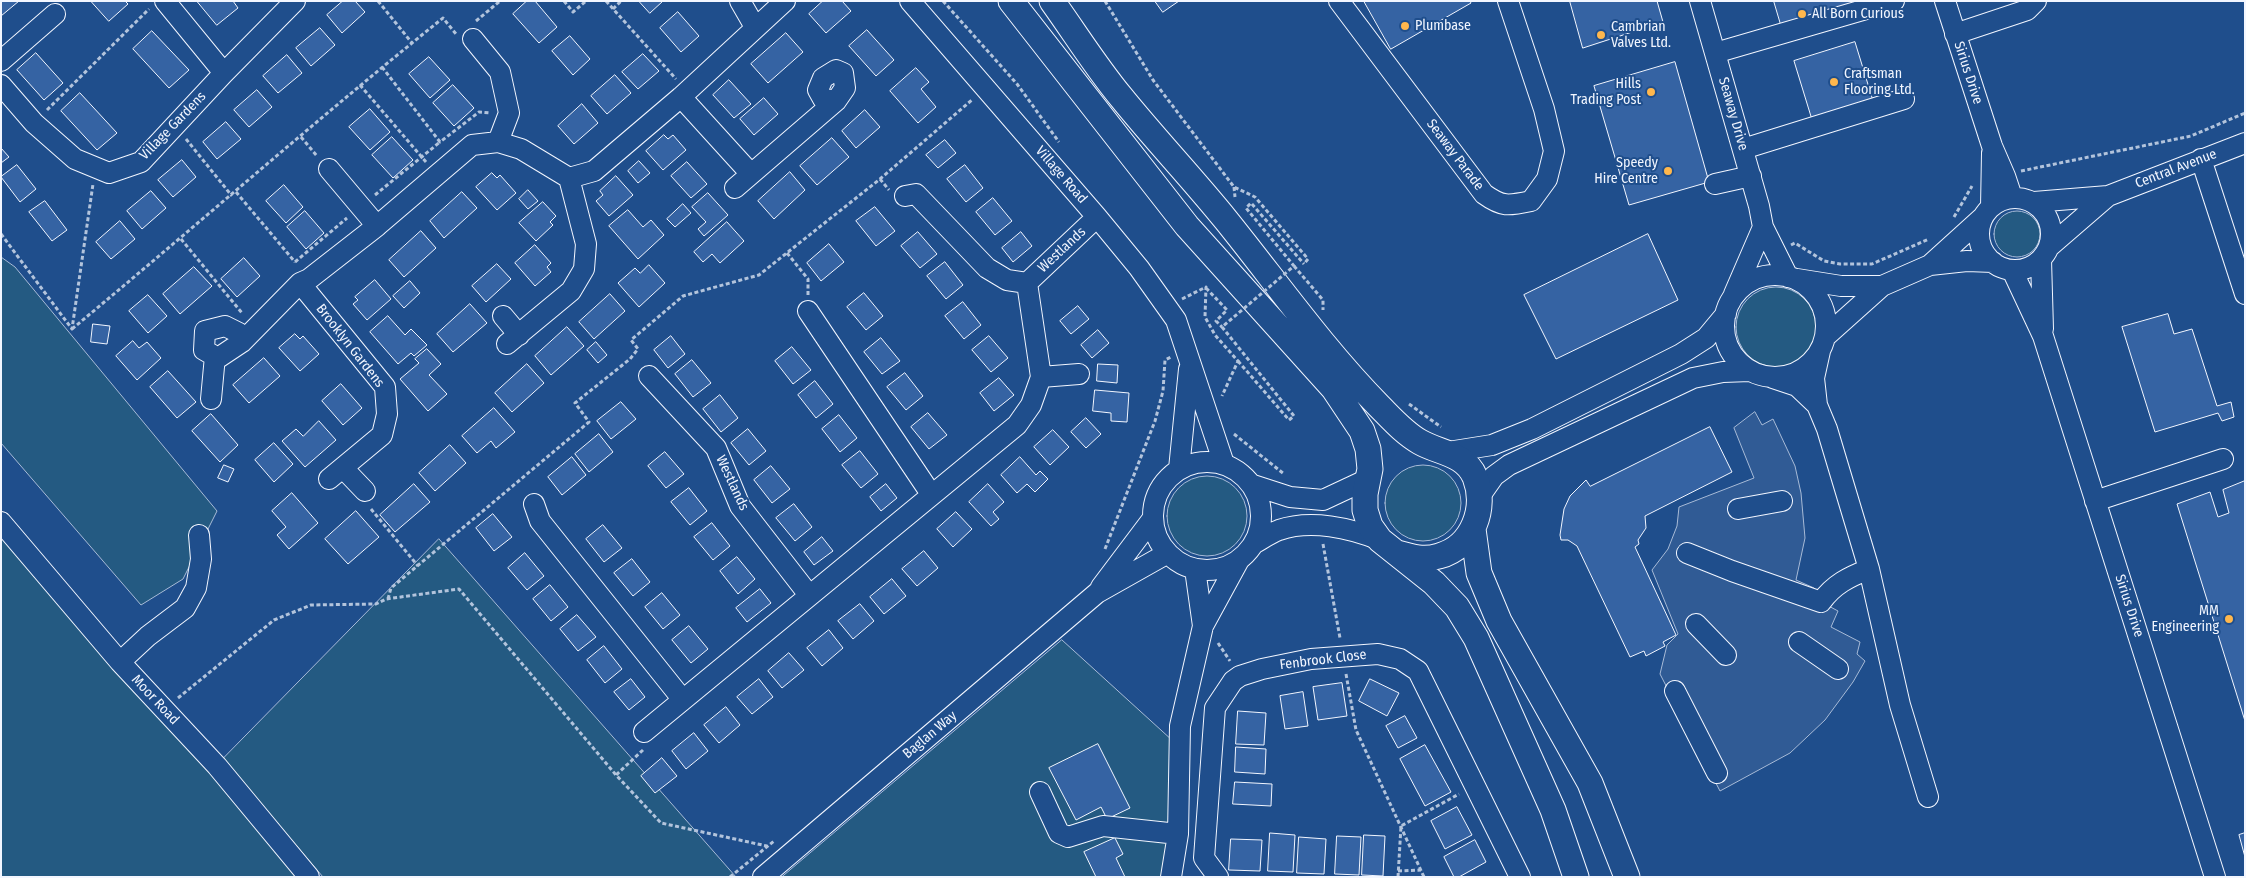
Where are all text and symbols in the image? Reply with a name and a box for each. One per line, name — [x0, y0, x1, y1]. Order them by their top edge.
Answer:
place label: All Born Curious — [1812, 6, 1904, 22]
marker: All Born Curious — [1796, 8, 1808, 20]
place label: Plumbase — [1415, 18, 1471, 34]
place label: Cambrian Valves Ltd. — [1611, 19, 1671, 52]
marker: Plumbase — [1399, 20, 1411, 32]
marker: Cambrian Valves Ltd. — [1595, 29, 1607, 41]
street label: Sirius Drive — [1950, 39, 1986, 107]
place label: Craftsman Flooring Ltd. — [1844, 66, 1915, 98]
street label: Seaway Drive — [1715, 75, 1751, 153]
place label: Hills Trading Post — [1571, 76, 1641, 108]
marker: Craftsman Flooring Ltd. — [1828, 76, 1840, 88]
marker: Hills Trading Post — [1645, 86, 1657, 98]
street label: Village Gardens — [136, 88, 210, 164]
street label: Seaway Parade — [1423, 116, 1487, 194]
street label: Village Road — [1032, 143, 1090, 207]
street label: Central Avenue — [2133, 146, 2219, 192]
place label: Speedy Hire Centre — [1594, 155, 1658, 188]
marker: Speedy Hire Centre — [1662, 165, 1674, 177]
street label: Westlands — [1035, 224, 1089, 276]
street label: Brooklyn Gardens — [312, 301, 388, 391]
street label: Westlands — [712, 453, 752, 513]
street label: Sirius Drive — [2111, 572, 2147, 640]
place label: MM Engineering — [2152, 603, 2219, 636]
marker: MM Engineering — [2223, 613, 2235, 625]
street label: Fenbrook Close — [1279, 646, 1367, 674]
street label: Moor Road — [128, 672, 182, 728]
street label: Baglan Way — [900, 708, 960, 762]

